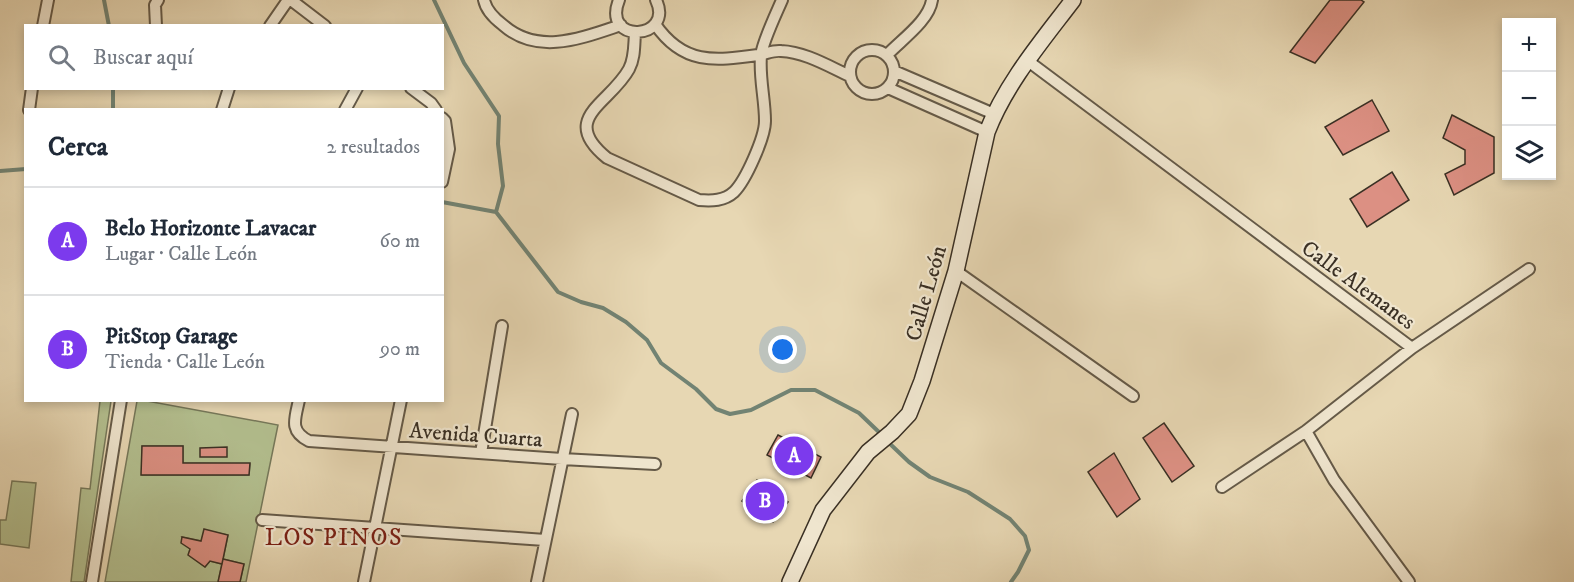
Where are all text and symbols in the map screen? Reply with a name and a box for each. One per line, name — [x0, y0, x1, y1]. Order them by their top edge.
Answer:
map controls — [1502, 18, 1556, 180]
button: + — [1502, 18, 1556, 72]
search box — [24, 24, 444, 90]
icon: search — [45, 41, 78, 74]
text: Buscar aquí — [93, 44, 193, 71]
button: − — [1502, 72, 1556, 126]
button: layers — [1502, 126, 1556, 180]
text: Cerca — [48, 131, 108, 164]
text: 2 resultados — [327, 135, 420, 160]
text: Belo Horizonte Lavacar — [105, 215, 316, 242]
text: A — [61, 229, 74, 254]
text: 60 m — [380, 229, 420, 254]
street label: Calle Alemanes — [1296, 235, 1420, 336]
text: Lugar · Calle León — [105, 242, 257, 267]
street label: Calle León — [900, 242, 953, 344]
text: PitStop Garage — [105, 323, 238, 350]
your location — [768, 335, 797, 364]
text: B — [61, 337, 74, 362]
text: 90 m — [380, 337, 420, 362]
text: Tienda · Calle León — [105, 350, 265, 375]
street label: Avenida Cuarta — [408, 417, 544, 454]
pin: A — [774, 434, 814, 478]
pin: B — [746, 478, 784, 524]
district label: LOS PINOS — [265, 523, 403, 553]

